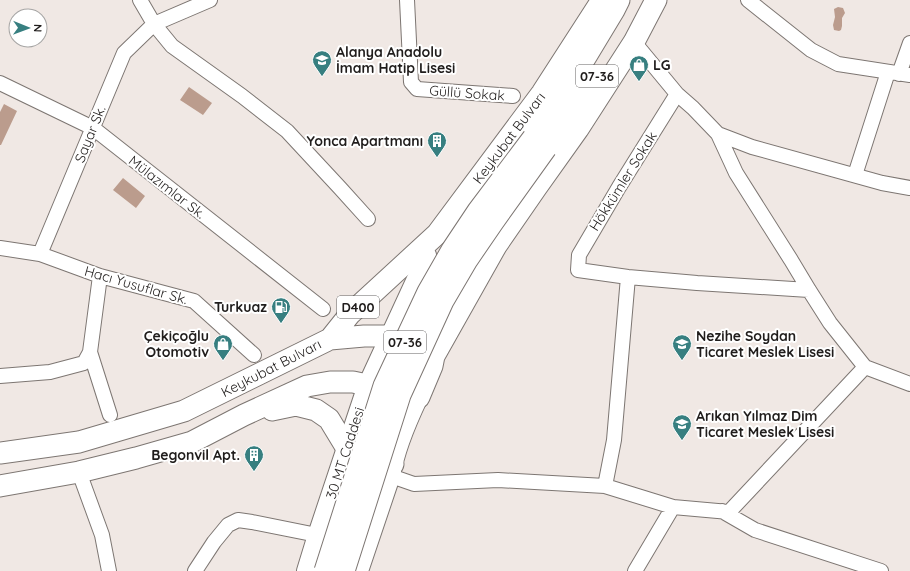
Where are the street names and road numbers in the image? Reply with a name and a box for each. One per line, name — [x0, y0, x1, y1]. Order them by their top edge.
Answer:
road number: 07-36 — [576, 65, 618, 87]
street label: Güllü Sokak — [429, 81, 505, 105]
street label: Keykubat Bulvarı — [469, 89, 549, 187]
street label: Sayar Sk. — [70, 103, 110, 165]
street label: Hökkümler Sokak — [585, 128, 661, 234]
street label: Mülazımlar Sk. — [125, 151, 209, 223]
street label: Hacı Yusuflar Sk. — [82, 262, 190, 308]
road number: D400 — [337, 296, 379, 318]
road number: 07-36 — [384, 331, 426, 353]
street label: Keykubat Bulvarı — [218, 335, 324, 401]
street label: 30 MT Caddesi — [322, 405, 368, 501]

